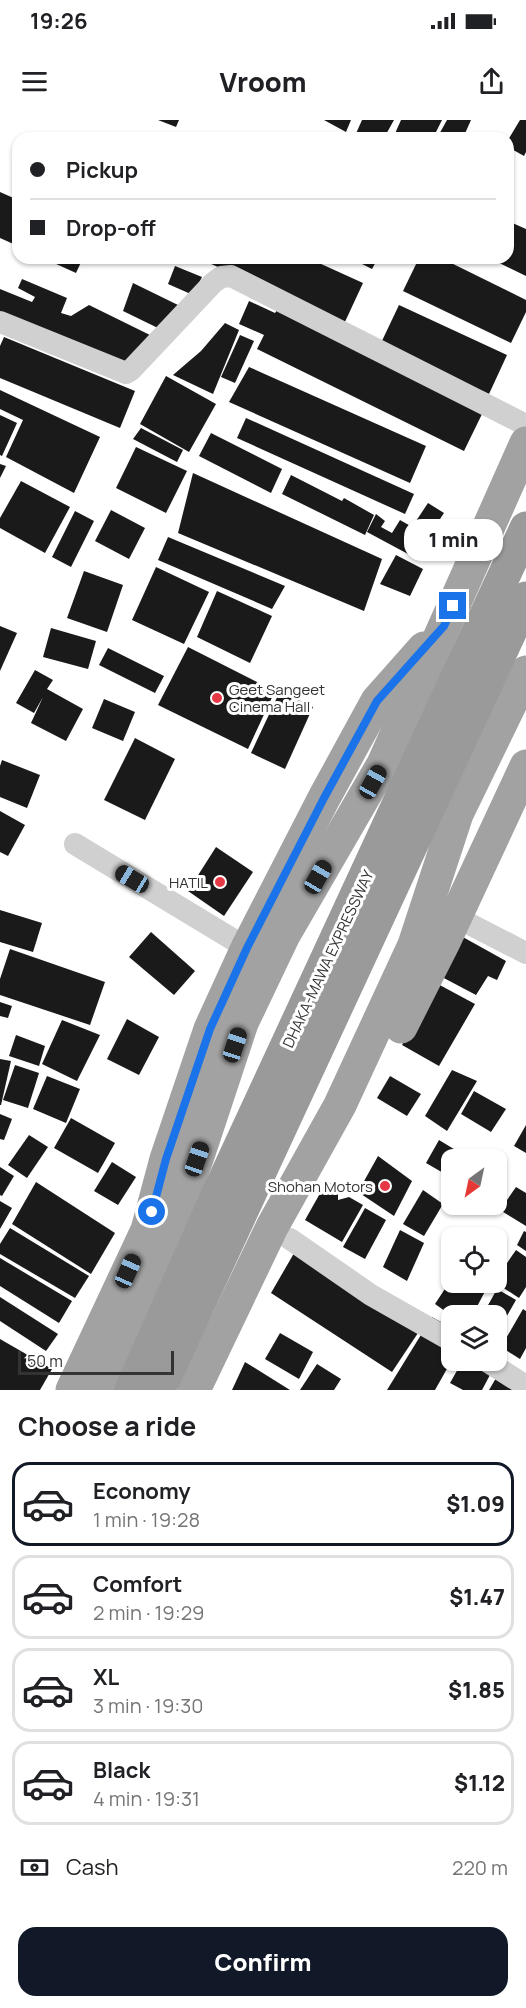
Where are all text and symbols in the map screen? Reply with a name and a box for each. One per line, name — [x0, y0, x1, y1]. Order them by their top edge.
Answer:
text: 19:26 — [30, 6, 88, 36]
text: Vroom — [219, 63, 307, 100]
icon: menu — [18, 65, 51, 98]
icon: share — [475, 65, 508, 98]
text: Pickup — [66, 155, 138, 185]
text: Drop-off — [66, 213, 156, 243]
callout: 1 min — [404, 519, 502, 561]
text: 1 min — [428, 526, 479, 553]
route end — [439, 592, 466, 619]
place label: Geet Sangeet Cinema Hall — [229, 679, 325, 717]
marker: Geet Sangeet Cinema Hall — [210, 691, 224, 705]
car — [356, 762, 390, 802]
car — [301, 857, 335, 897]
car — [112, 862, 152, 896]
street label: DHAKA-MAWA EXPRESSWAY — [278, 866, 379, 1051]
place label: HATIL — [169, 872, 208, 893]
marker: HATIL — [213, 875, 227, 889]
car — [221, 1025, 249, 1065]
car — [183, 1139, 211, 1179]
north arrow — [441, 1149, 507, 1215]
map controls — [441, 1149, 507, 1371]
place label: Shohan Motors — [268, 1176, 373, 1197]
marker: Shohan Motors — [378, 1179, 392, 1193]
route start — [138, 1198, 165, 1225]
button: locate — [441, 1227, 507, 1293]
car — [112, 1251, 144, 1291]
button: layers — [441, 1305, 507, 1371]
scale bar — [18, 1348, 174, 1376]
text: 50 m — [27, 1350, 63, 1372]
text: Choose a ride — [18, 1407, 196, 1444]
text: Economy — [93, 1476, 191, 1506]
icon: car — [21, 1477, 75, 1531]
text: $1.09 — [446, 1489, 505, 1519]
text: 1 min · 19:28 — [93, 1506, 200, 1533]
text: Comfort — [93, 1569, 182, 1599]
icon: car — [21, 1570, 75, 1624]
text: $1.47 — [449, 1582, 505, 1612]
text: 2 min · 19:29 — [93, 1599, 204, 1626]
text: XL — [93, 1662, 119, 1692]
icon: car — [21, 1663, 75, 1717]
text: $1.85 — [448, 1675, 505, 1705]
text: 3 min · 19:30 — [93, 1692, 204, 1719]
text: Black — [93, 1755, 150, 1785]
icon: car — [21, 1756, 75, 1810]
text: $1.12 — [454, 1768, 505, 1798]
text: 4 min · 19:31 — [93, 1785, 200, 1812]
icon: cash — [18, 1851, 51, 1884]
text: Cash — [66, 1852, 119, 1882]
text: 220 m — [452, 1854, 508, 1881]
button: Confirm — [18, 1927, 508, 1996]

